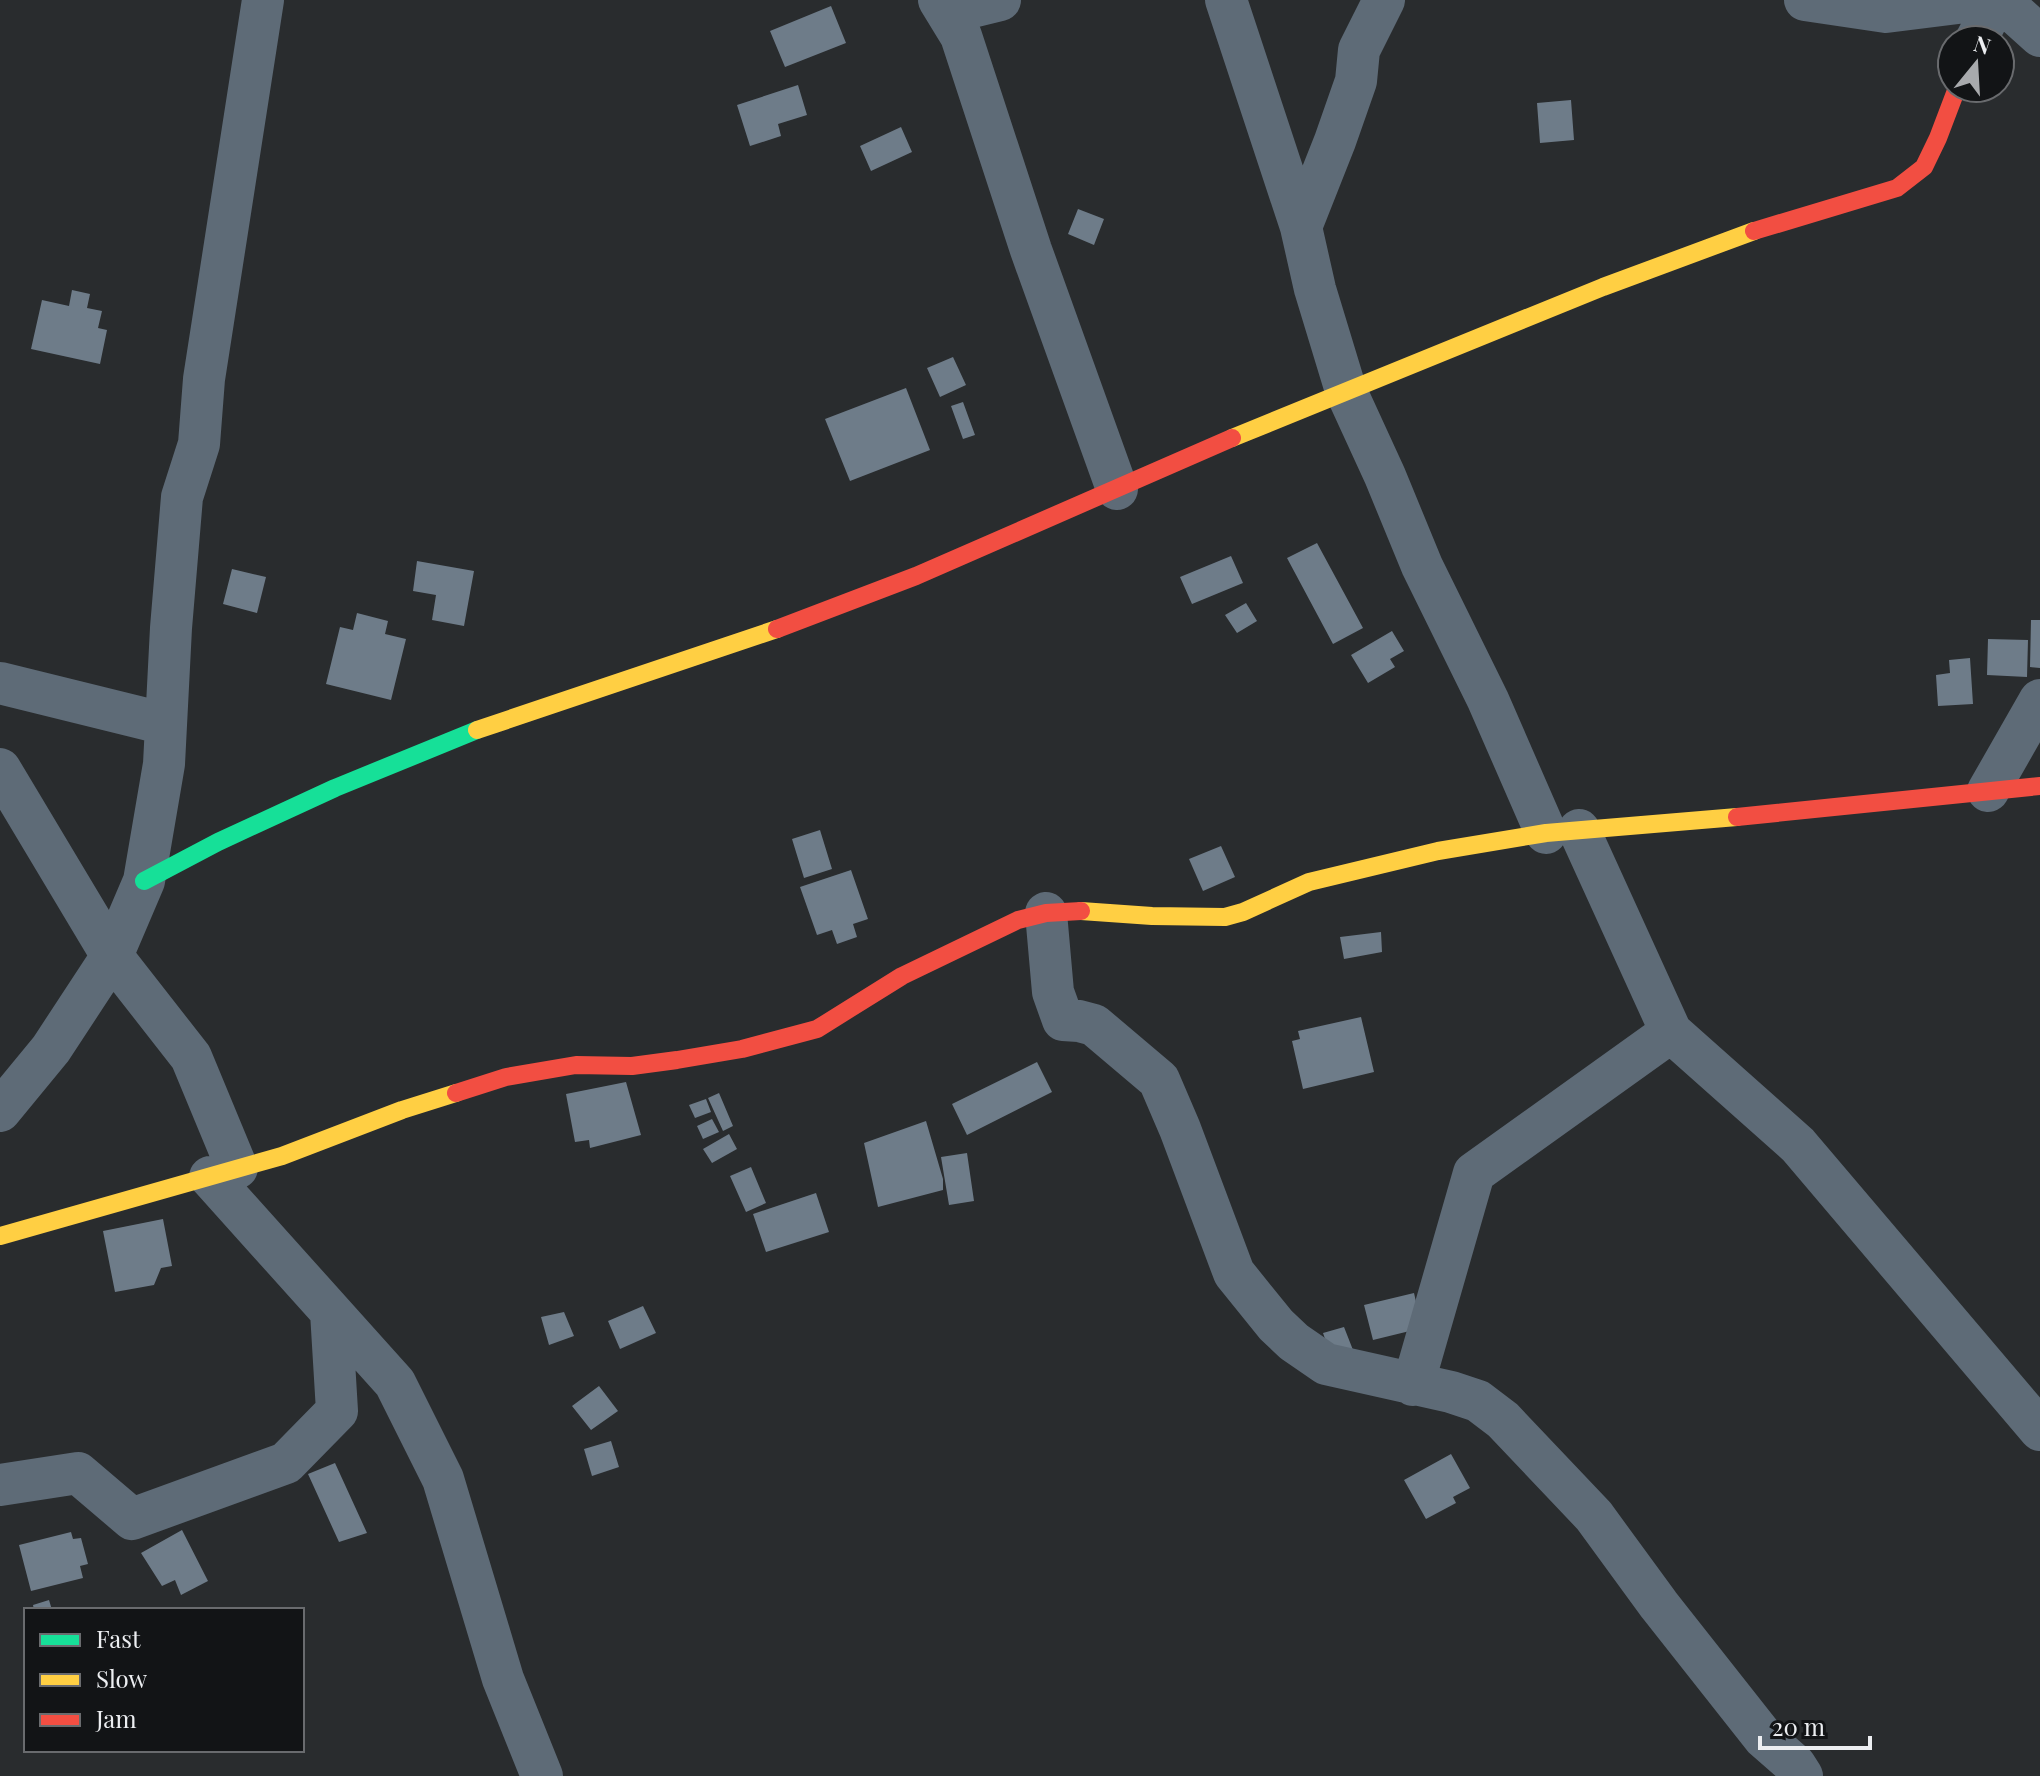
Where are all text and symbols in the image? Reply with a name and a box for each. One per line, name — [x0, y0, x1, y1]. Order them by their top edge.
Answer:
north arrow — [1936, 24, 2016, 104]
text: N — [1970, 27, 1995, 61]
legend — [24, 1608, 304, 1752]
text: Fast — [96, 1622, 141, 1654]
text: Slow — [96, 1662, 148, 1694]
scale bar — [1760, 1700, 1870, 1750]
text: Jam — [95, 1702, 137, 1734]
text: 20 m — [1772, 1710, 1825, 1742]

